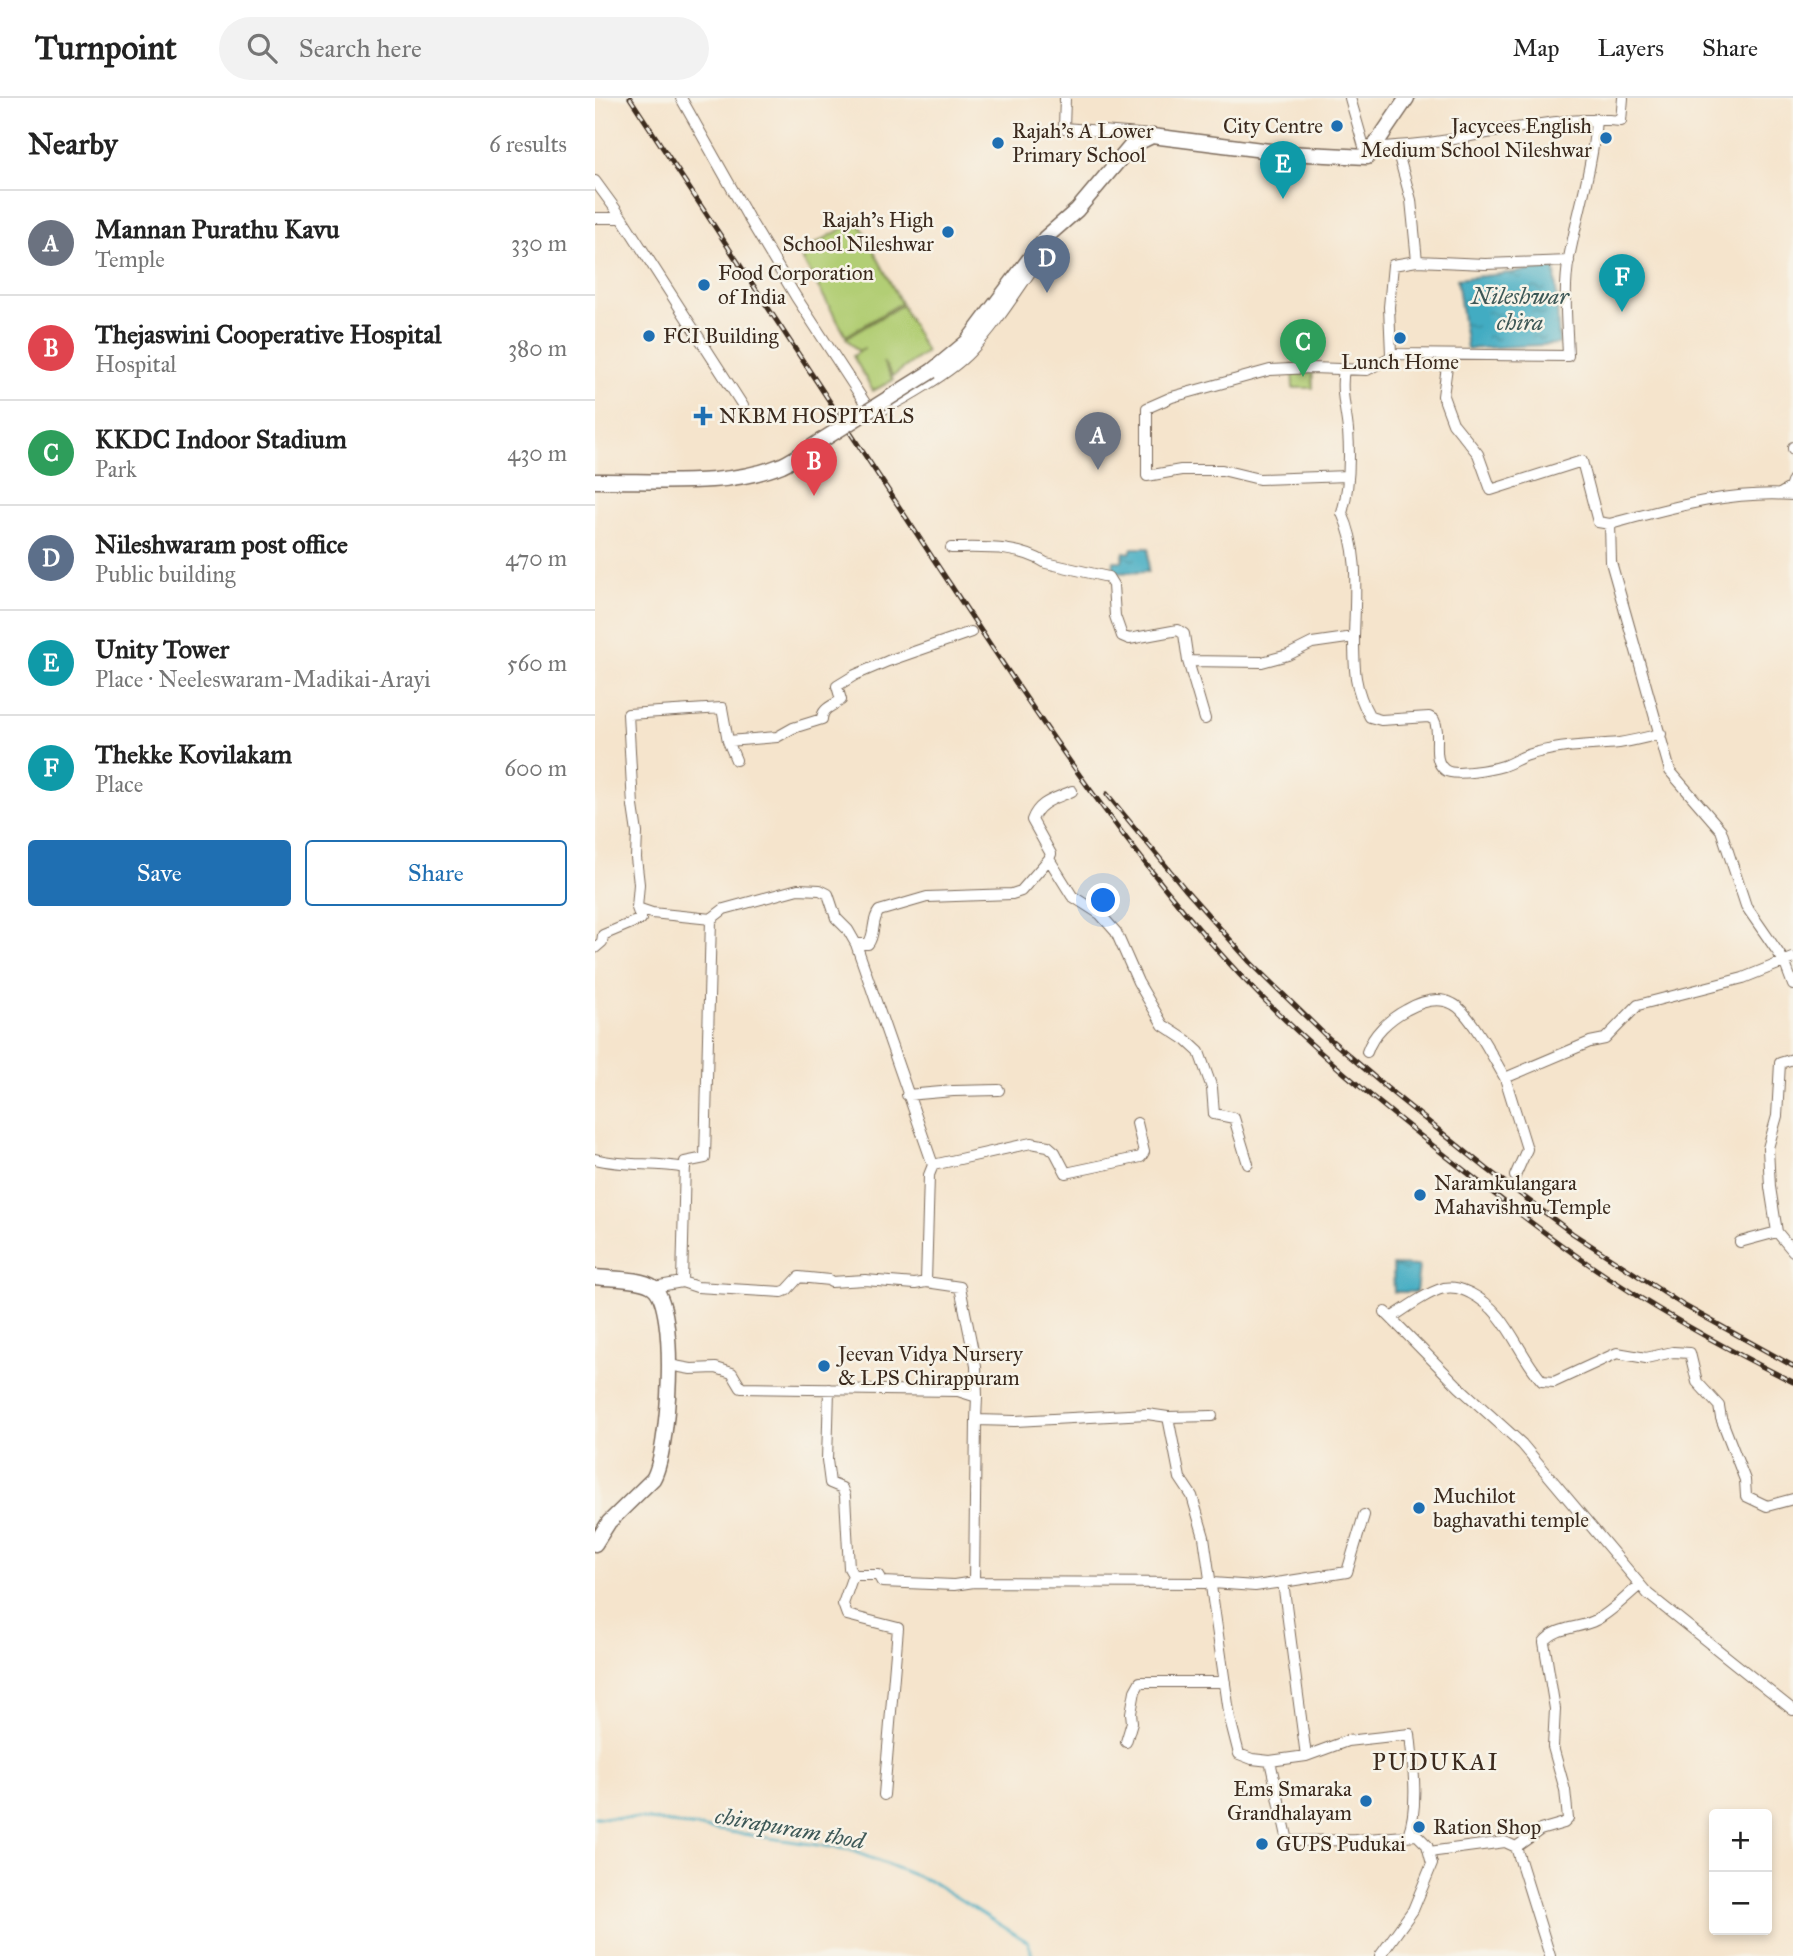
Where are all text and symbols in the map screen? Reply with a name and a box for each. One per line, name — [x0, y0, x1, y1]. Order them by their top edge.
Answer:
search box — [219, 17, 709, 80]
text: Turnpoint — [35, 28, 177, 68]
icon: search — [243, 29, 281, 67]
text: Search here — [299, 32, 422, 64]
text: Map — [1513, 33, 1560, 63]
text: Layers — [1598, 33, 1664, 63]
text: Share — [1702, 33, 1758, 63]
place label: City Centre — [1223, 113, 1323, 139]
place label: Jacycees English Medium School Nileshwar — [1361, 113, 1592, 163]
place label: Rajah's A Lower Primary School — [1012, 118, 1154, 168]
marker: City Centre — [1329, 118, 1345, 134]
text: Nearby — [28, 126, 118, 162]
text: 6 results — [489, 130, 567, 158]
marker: Jacycees English Medium School Nileshwar — [1598, 130, 1614, 146]
marker: Rajah's A Lower Primary School — [990, 135, 1006, 151]
pin: E — [1260, 141, 1306, 199]
place label: Rajah's High School Nileshwar — [782, 207, 934, 257]
text: Mannan Purathu Kavu — [95, 213, 340, 245]
marker: Rajah's High School Nileshwar — [940, 224, 956, 240]
text: A — [43, 229, 59, 257]
text: 330 m — [511, 229, 567, 257]
pin: D — [1024, 235, 1070, 293]
text: Temple — [95, 245, 165, 273]
pin: F — [1599, 254, 1645, 312]
place label: Food Corporation of India — [718, 260, 874, 310]
marker: Food Corporation of India — [696, 277, 712, 293]
water label: Nileshwar chira — [1469, 282, 1570, 336]
text: Thejaswini Cooperative Hospital — [95, 318, 442, 350]
pin: C — [1280, 319, 1326, 377]
place label: FCI Building — [663, 323, 779, 349]
marker: FCI Building — [641, 328, 657, 344]
marker: Lunch Home — [1392, 330, 1408, 346]
text: B — [43, 334, 59, 362]
text: 380 m — [508, 334, 567, 362]
place label: Lunch Home — [1341, 349, 1459, 375]
text: Hospital — [95, 350, 177, 378]
place label: NKBM HOSPITALS — [719, 403, 914, 429]
marker: NKBM HOSPITALS — [693, 406, 713, 426]
pin: A — [1075, 412, 1121, 470]
text: KKDC Indoor Stadium — [95, 423, 347, 455]
pin: B — [791, 438, 837, 496]
text: C — [43, 439, 59, 467]
text: 430 m — [507, 439, 567, 467]
text: Park — [95, 455, 137, 483]
text: Nileshwaram post office — [95, 528, 348, 560]
text: D — [42, 544, 60, 572]
text: 470 m — [505, 544, 567, 572]
text: Public building — [95, 560, 235, 588]
text: Unity Tower — [95, 633, 229, 665]
text: E — [43, 649, 59, 677]
text: 560 m — [507, 649, 567, 677]
text: Place · Neeleswaram-Madikai-Arayi — [95, 665, 431, 693]
text: Thekke Kovilakam — [95, 738, 292, 770]
text: F — [43, 754, 59, 782]
text: 600 m — [504, 754, 567, 782]
text: Place — [95, 770, 143, 798]
button: Save — [28, 840, 291, 906]
button: Share — [305, 840, 567, 906]
your location — [1086, 883, 1120, 917]
place label: Naramkulangara Mahavishnu Temple — [1434, 1170, 1611, 1220]
marker: Naramkulangara Mahavishnu Temple — [1412, 1187, 1428, 1203]
place label: Jeevan Vidya Nursery & LPS Chirappuram — [836, 1341, 1024, 1391]
marker: Jeevan Vidya Nursery & LPS Chirappuram — [816, 1358, 832, 1374]
place label: Muchilot baghavathi temple — [1433, 1483, 1589, 1533]
marker: Muchilot baghavathi temple — [1411, 1500, 1427, 1516]
district label: PUDUKAI — [1372, 1747, 1500, 1777]
place label: Ems Smaraka Grandhalayam — [1227, 1776, 1352, 1826]
marker: Ems Smaraka Grandhalayam — [1358, 1793, 1374, 1809]
water label: chirapuram thod — [713, 1801, 869, 1856]
map controls — [1709, 1809, 1772, 1935]
button: + — [1709, 1809, 1772, 1872]
place label: Ration Shop — [1433, 1814, 1541, 1840]
marker: Ration Shop — [1411, 1819, 1427, 1835]
place label: GUPS Pudukai — [1276, 1831, 1406, 1857]
marker: GUPS Pudukai — [1254, 1836, 1270, 1852]
button: − — [1709, 1872, 1772, 1935]

